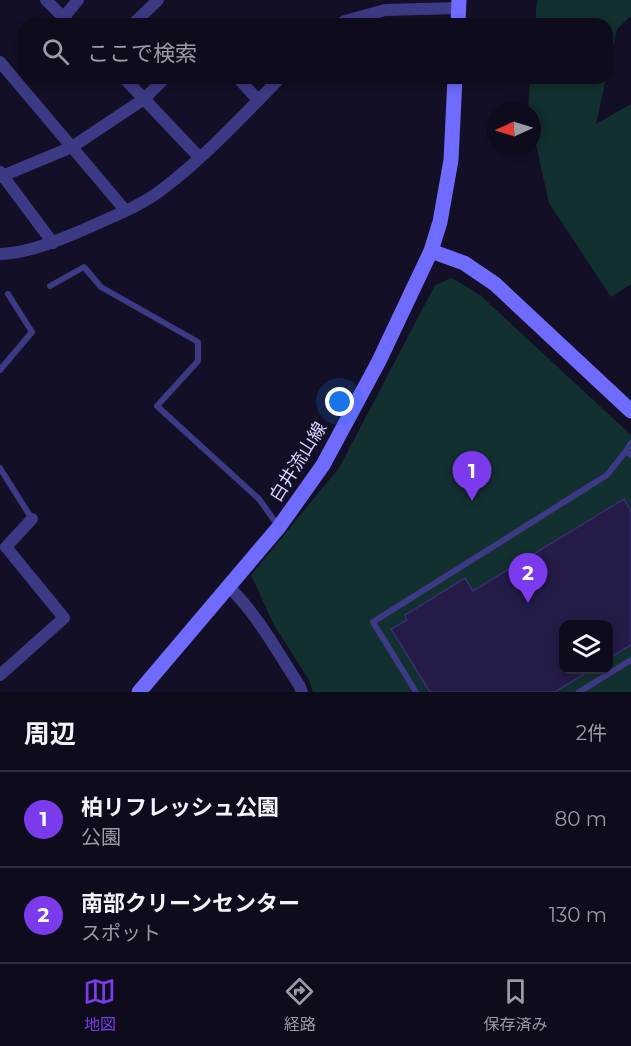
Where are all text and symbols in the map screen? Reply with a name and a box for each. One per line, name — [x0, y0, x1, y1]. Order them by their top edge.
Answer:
search box — [18, 18, 613, 84]
icon: search — [39, 35, 72, 68]
text: ここで検索 — [87, 40, 197, 67]
north arrow — [487, 102, 541, 156]
your location — [325, 387, 354, 416]
street label: 白井流山線 — [265, 418, 331, 506]
pin: 1 — [452, 452, 492, 501]
pin: 2 — [508, 554, 548, 603]
map controls — [559, 620, 613, 674]
button: layers — [559, 620, 613, 674]
text: 周辺 — [24, 718, 76, 750]
text: 2件 — [576, 721, 607, 745]
text: 柏リフレッシュ公園 — [81, 794, 279, 821]
text: 1 — [40, 807, 47, 831]
text: 80 m — [555, 807, 607, 831]
text: 公園 — [81, 825, 121, 849]
text: 南部クリーンセンター — [81, 890, 300, 917]
text: 2 — [38, 903, 49, 927]
text: 130 m — [549, 903, 607, 927]
text: スポット — [81, 921, 161, 945]
tab: 地図 — [83, 975, 116, 1035]
tab: 経路 — [283, 975, 316, 1035]
tab: 保存済み — [483, 975, 547, 1035]

